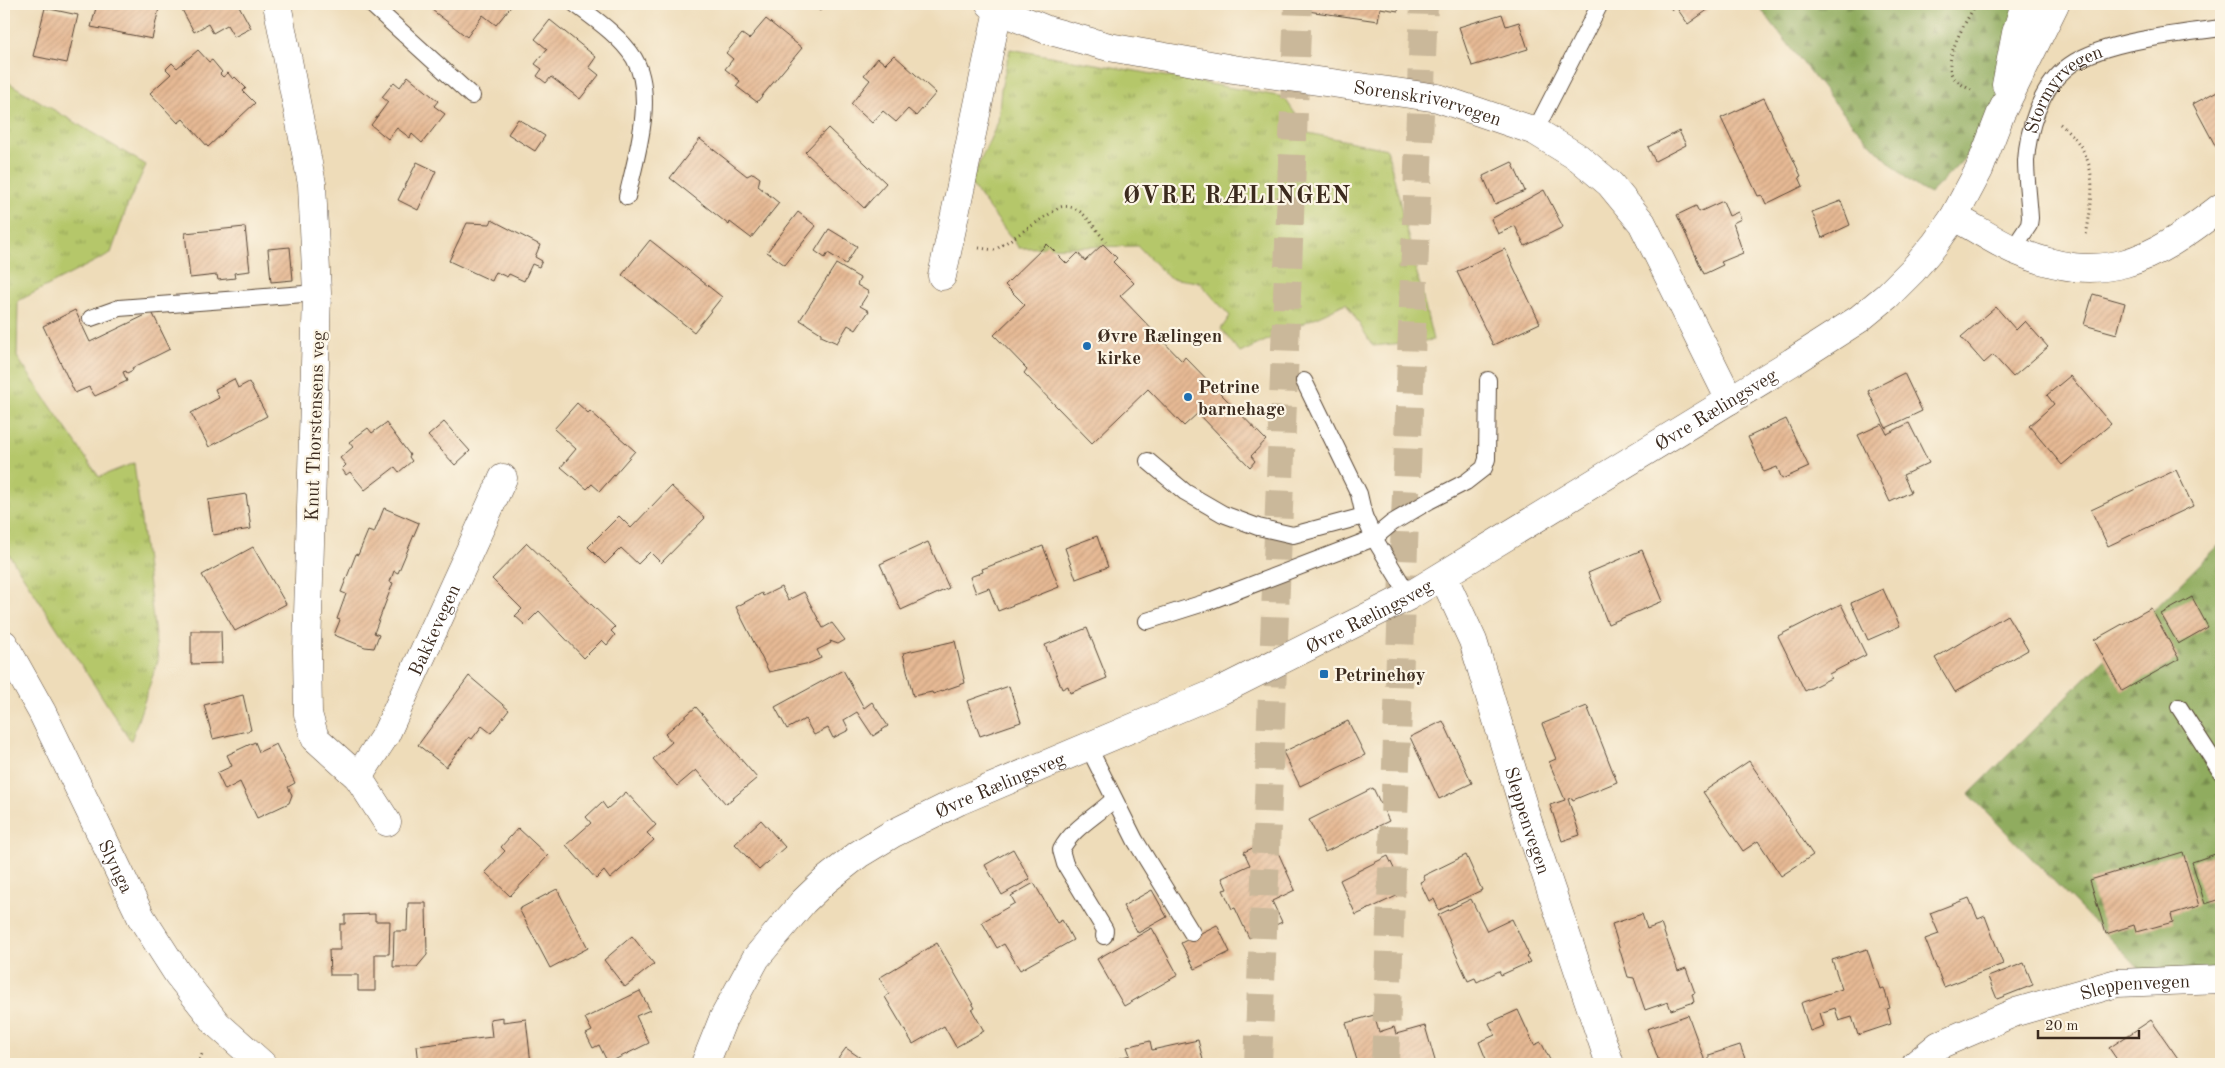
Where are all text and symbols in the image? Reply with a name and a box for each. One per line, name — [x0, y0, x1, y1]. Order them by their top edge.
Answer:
street label: Stormyrvegen — [2023, 43, 2106, 136]
street label: Sorenskrivervegen — [1352, 79, 1504, 131]
district label: ØVRE RÆLINGEN — [1123, 185, 1351, 209]
place label: Øvre Rælingen kirke — [1097, 328, 1222, 369]
street label: Knut Thorstensens veg — [304, 330, 329, 522]
marker: Øvre Rælingen kirke — [1081, 340, 1093, 352]
street label: Øvre Rælingsveg — [1652, 366, 1782, 455]
place label: Petrine barnehage — [1198, 379, 1285, 420]
marker: Petrine barnehage — [1182, 391, 1194, 403]
street label: Øvre Rælingsveg — [1304, 577, 1437, 658]
street label: Bakkevegen — [407, 582, 465, 679]
place label: Petrinehøy — [1334, 667, 1426, 686]
marker: Petrinehøy — [1318, 668, 1330, 680]
street label: Øvre Rælingsveg — [933, 750, 1069, 823]
street label: Sleppenvegen — [1500, 765, 1552, 877]
street label: Slynga — [93, 837, 135, 897]
street label: Sleppenvegen — [2078, 973, 2191, 1005]
scale bar — [2038, 1008, 2139, 1040]
text: 20 m — [2045, 1019, 2079, 1034]

